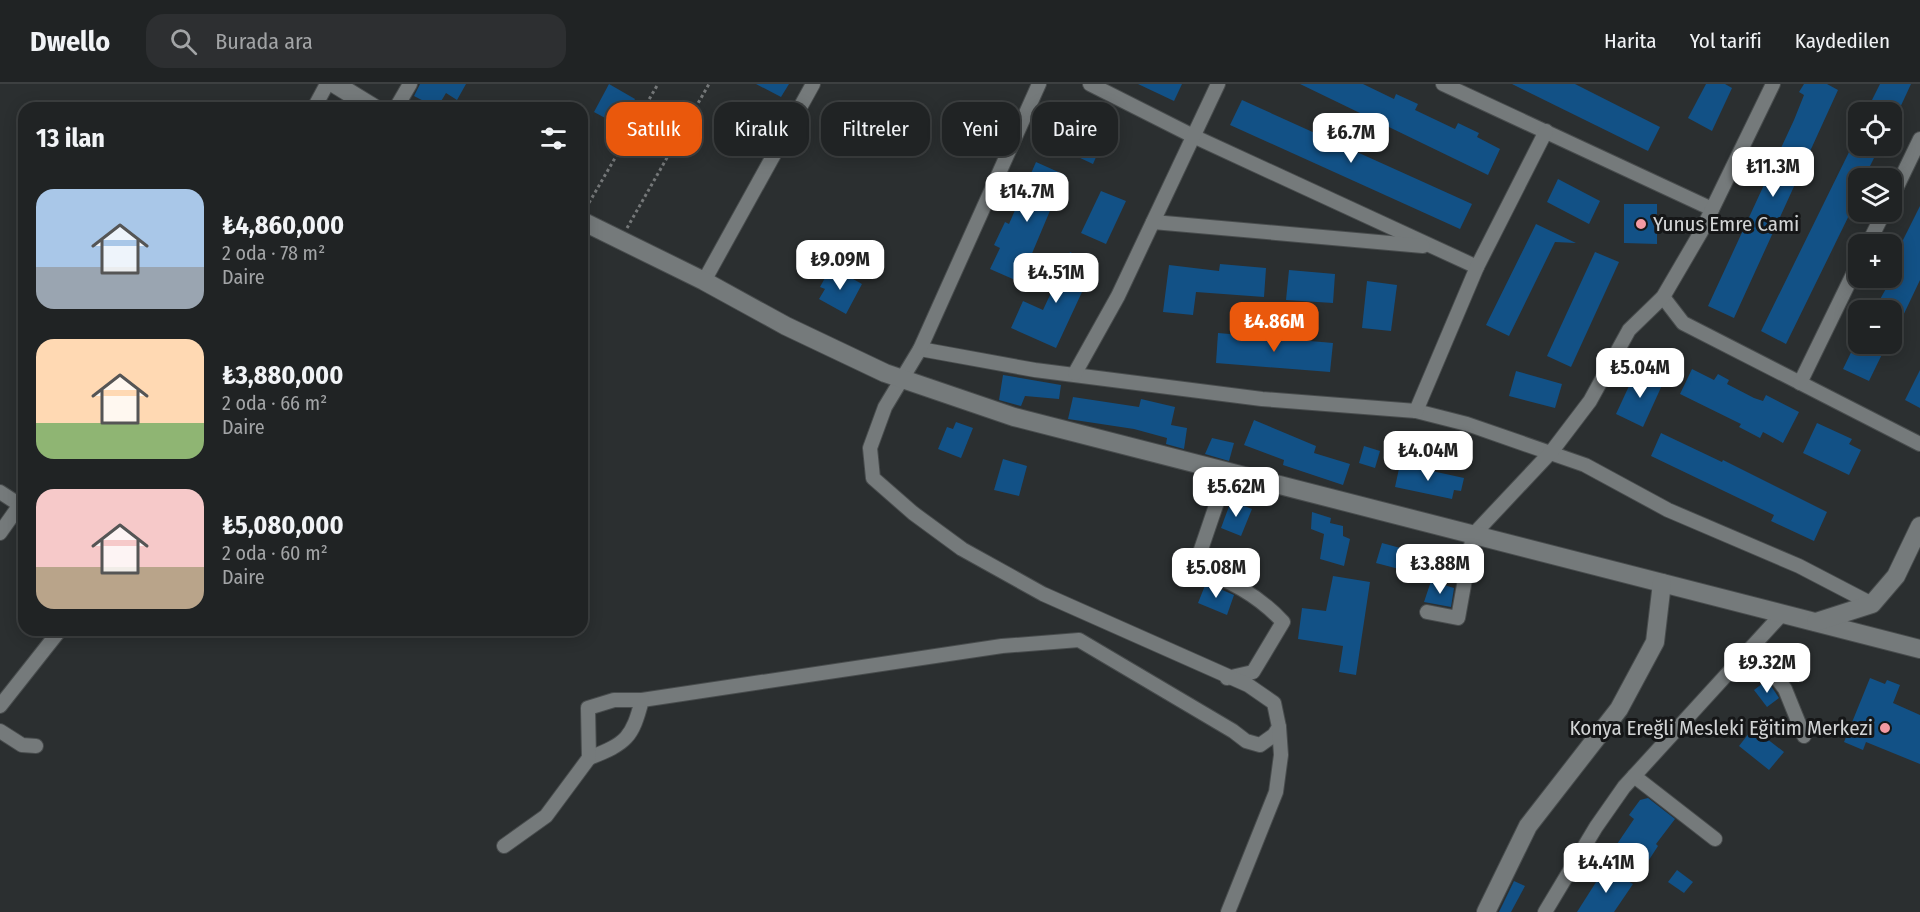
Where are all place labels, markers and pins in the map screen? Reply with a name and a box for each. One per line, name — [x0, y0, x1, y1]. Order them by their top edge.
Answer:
pin: ₺6.7M — [1309, 113, 1393, 164]
pin: ₺11.3M — [1724, 147, 1822, 198]
pin: ₺14.7M — [978, 172, 1076, 223]
place label: Yunus Emre Cami — [1653, 211, 1799, 237]
marker: Yunus Emre Cami — [1634, 217, 1648, 231]
pin: ₺9.09M — [791, 240, 889, 291]
pin: ₺4.51M — [1007, 253, 1105, 304]
pin: ₺4.86M — [1225, 302, 1323, 353]
pin: ₺5.04M — [1591, 348, 1689, 399]
pin: ₺4.04M — [1379, 431, 1477, 482]
pin: ₺5.62M — [1187, 467, 1285, 518]
pin: ₺3.88M — [1391, 544, 1489, 595]
pin: ₺5.08M — [1167, 548, 1265, 599]
pin: ₺9.32M — [1718, 643, 1816, 694]
place label: Konya Ereğli Mesleki Eğitim Merkezi — [1570, 715, 1873, 741]
marker: Konya Ereğli Mesleki Eğitim Merkezi — [1878, 721, 1892, 735]
pin: ₺4.41M — [1557, 843, 1655, 894]

